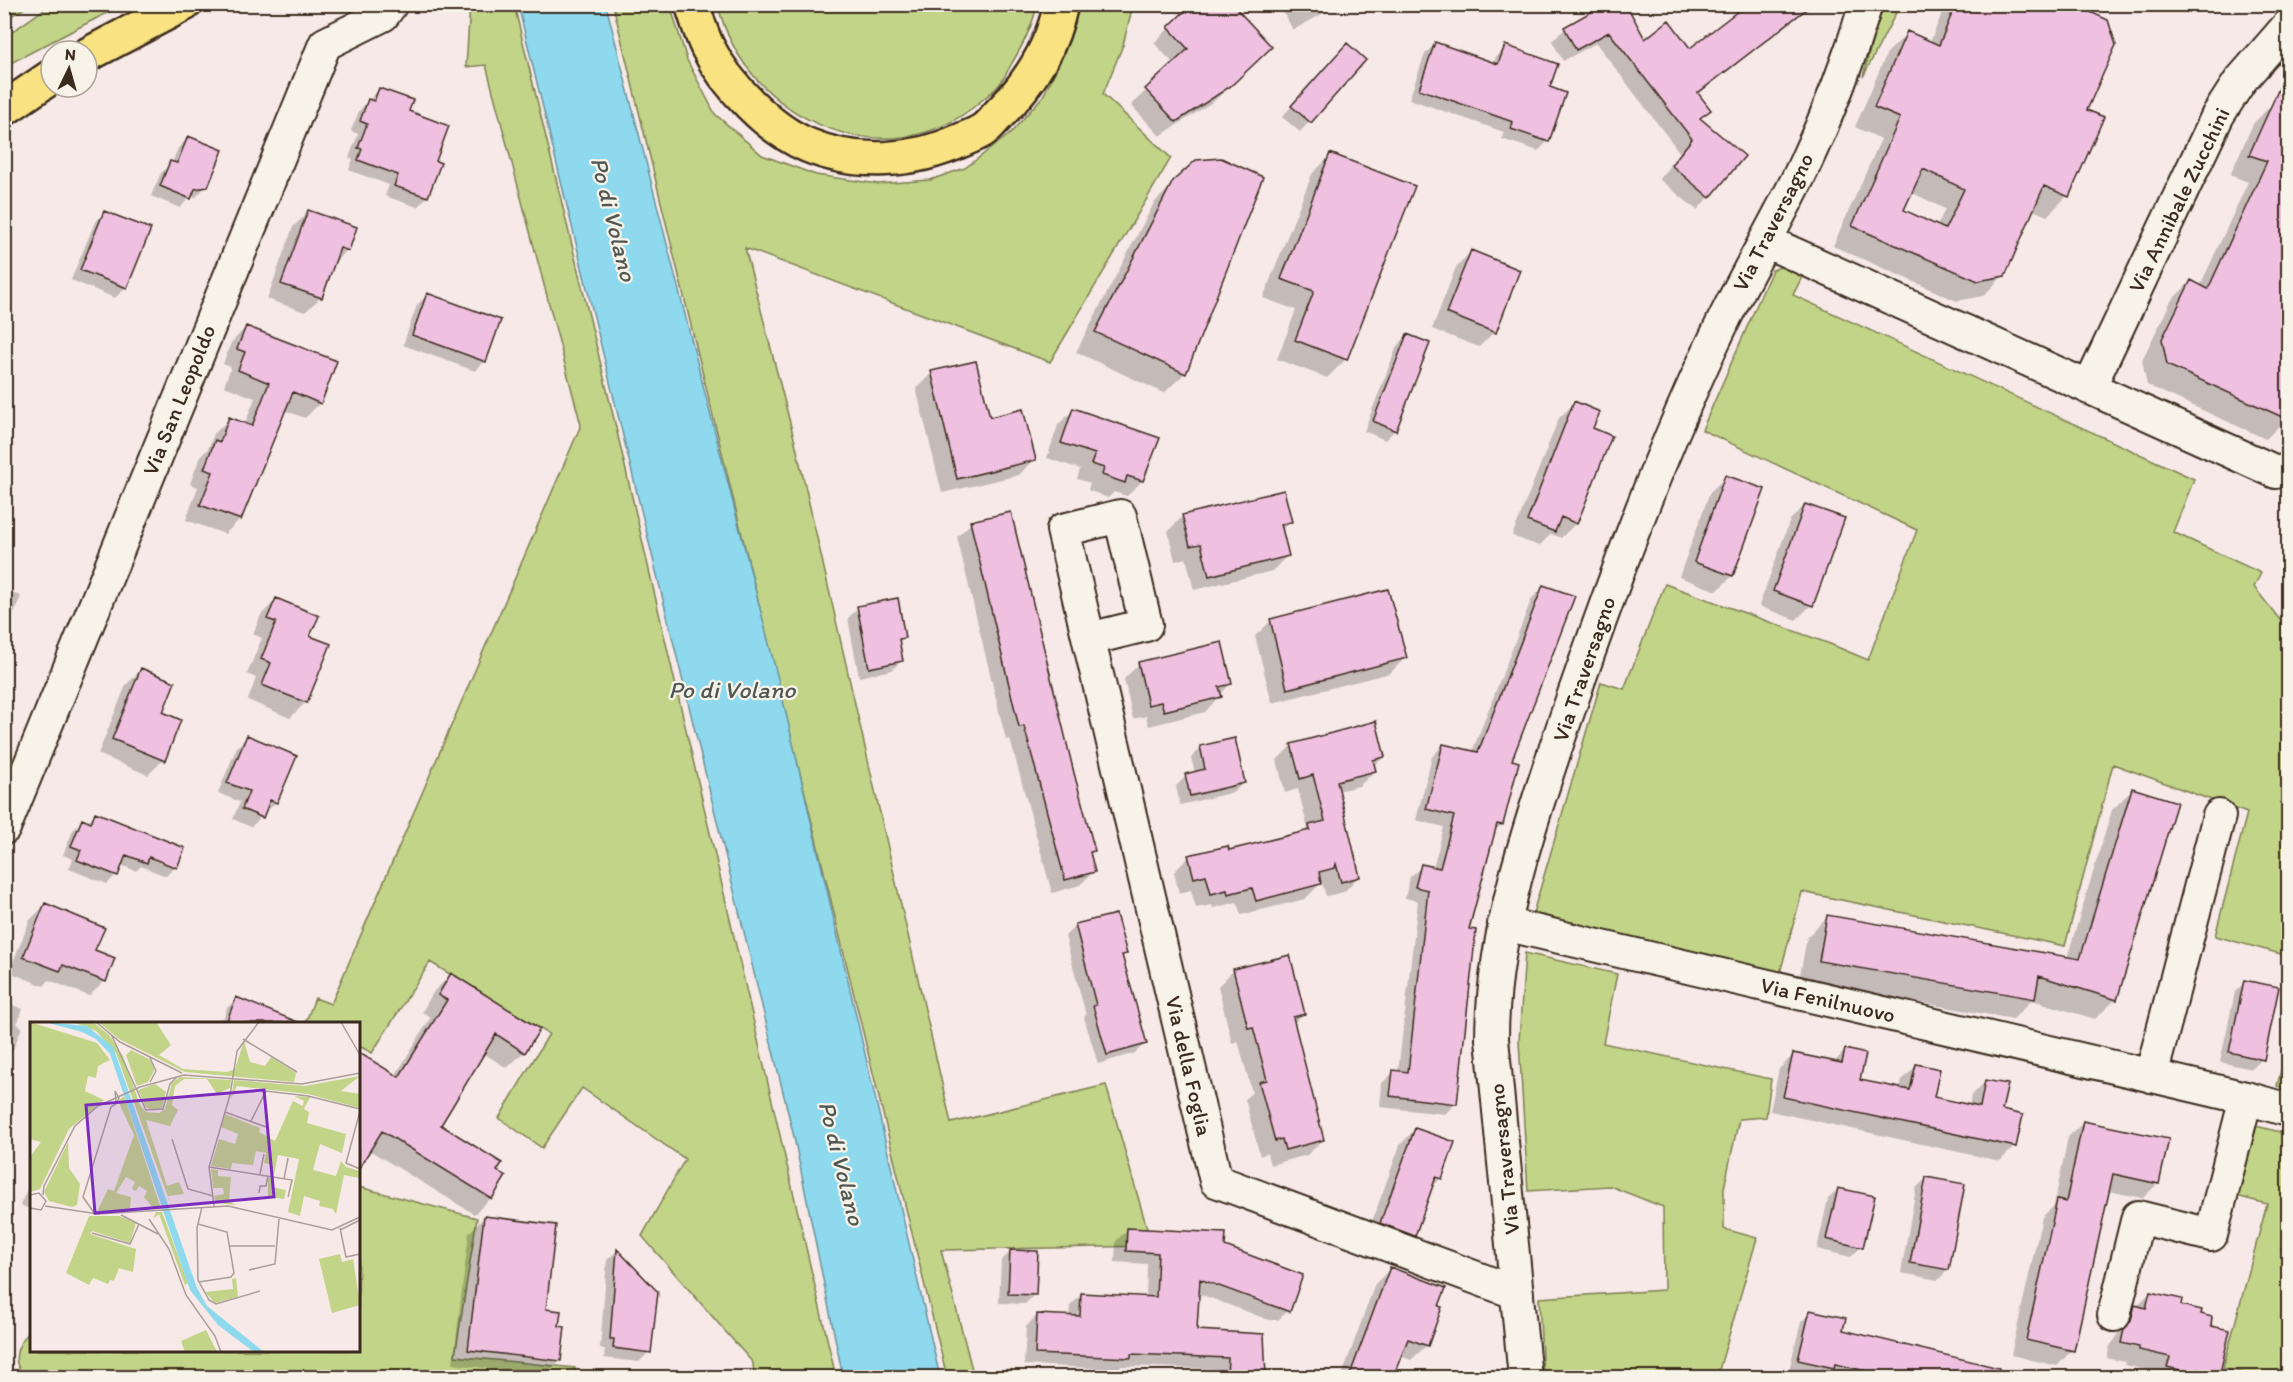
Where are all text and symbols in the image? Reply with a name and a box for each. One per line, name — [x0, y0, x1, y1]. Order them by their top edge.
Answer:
north arrow — [39, 39, 99, 99]
text: N — [64, 45, 76, 64]
street label: Via Annibale Zucchini — [2122, 103, 2236, 297]
street label: Via Traversagno — [1727, 148, 1819, 296]
water label: Po di Volano — [585, 154, 644, 285]
street label: Via San Leopoldo — [137, 321, 221, 479]
street label: Via Traversagno — [1547, 593, 1621, 745]
water label: Po di Volano — [669, 675, 796, 704]
street label: Via Fenilnuovo — [1758, 971, 1898, 1029]
street label: Via della Foglia — [1160, 993, 1218, 1139]
inset map — [30, 1022, 360, 1352]
street label: Via Traversagno — [1483, 1082, 1525, 1236]
water label: Po di Volano — [813, 1098, 872, 1229]

